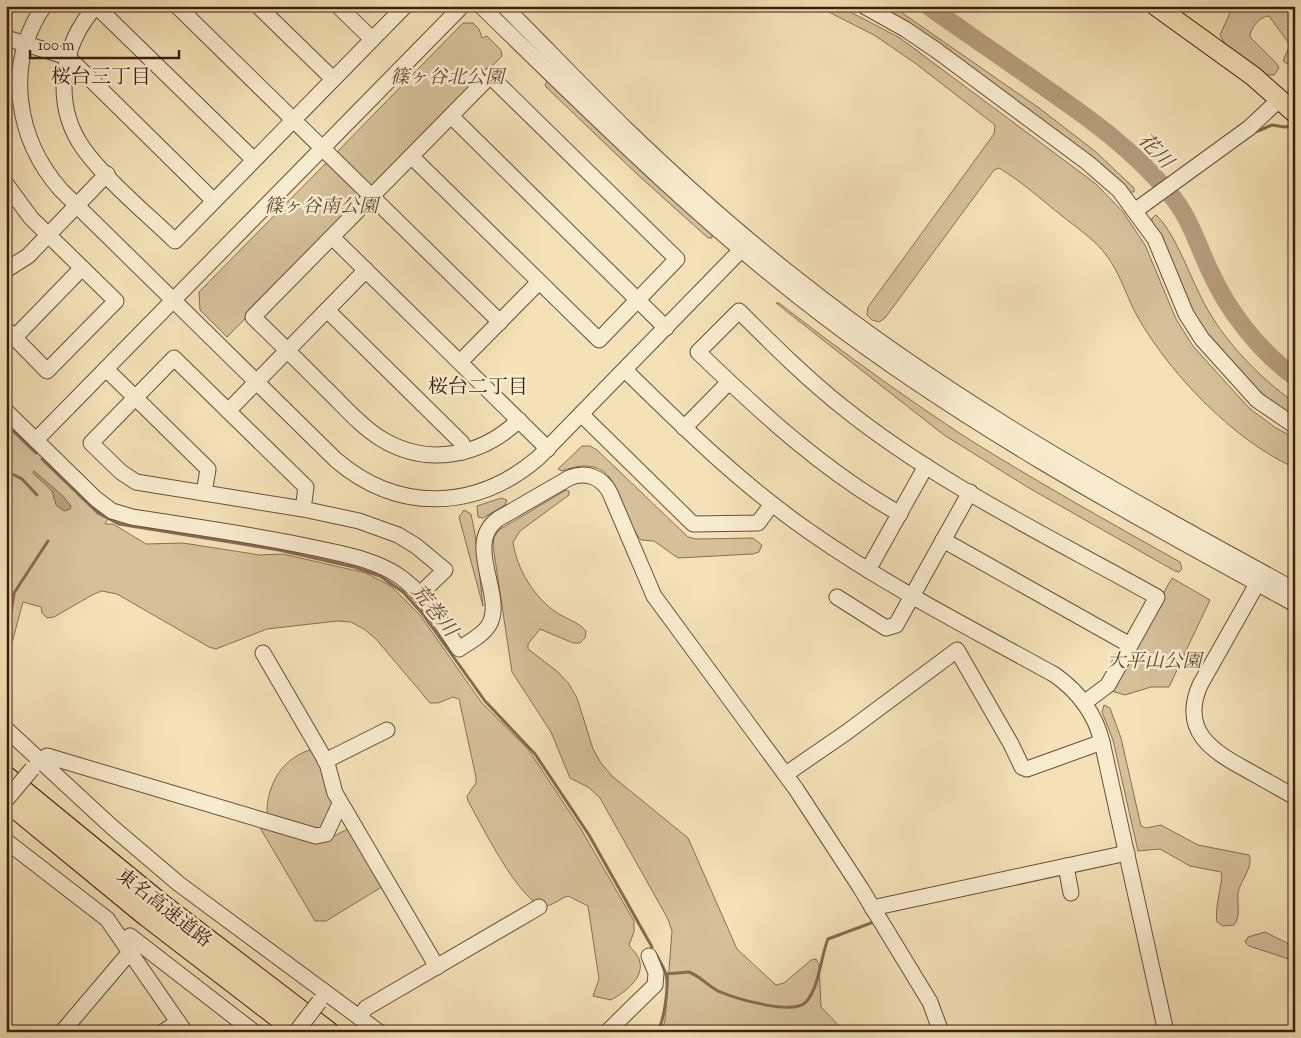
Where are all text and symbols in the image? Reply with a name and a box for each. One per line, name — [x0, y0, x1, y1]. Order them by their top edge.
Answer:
scale bar — [30, 28, 179, 60]
text: 100 m — [38, 36, 75, 57]
district label: 桜台三丁目 — [51, 64, 151, 93]
park label: 篠ヶ谷北公園 — [390, 65, 507, 92]
water label: 花川 — [1130, 127, 1180, 178]
park label: 篠ヶ谷南公園 — [264, 194, 381, 221]
district label: 桜台二丁目 — [428, 374, 528, 403]
water label: 荒巻川 — [403, 579, 464, 646]
park label: 大平山公園 — [1106, 649, 1204, 676]
street label: 東名高速道路 — [110, 863, 217, 955]

